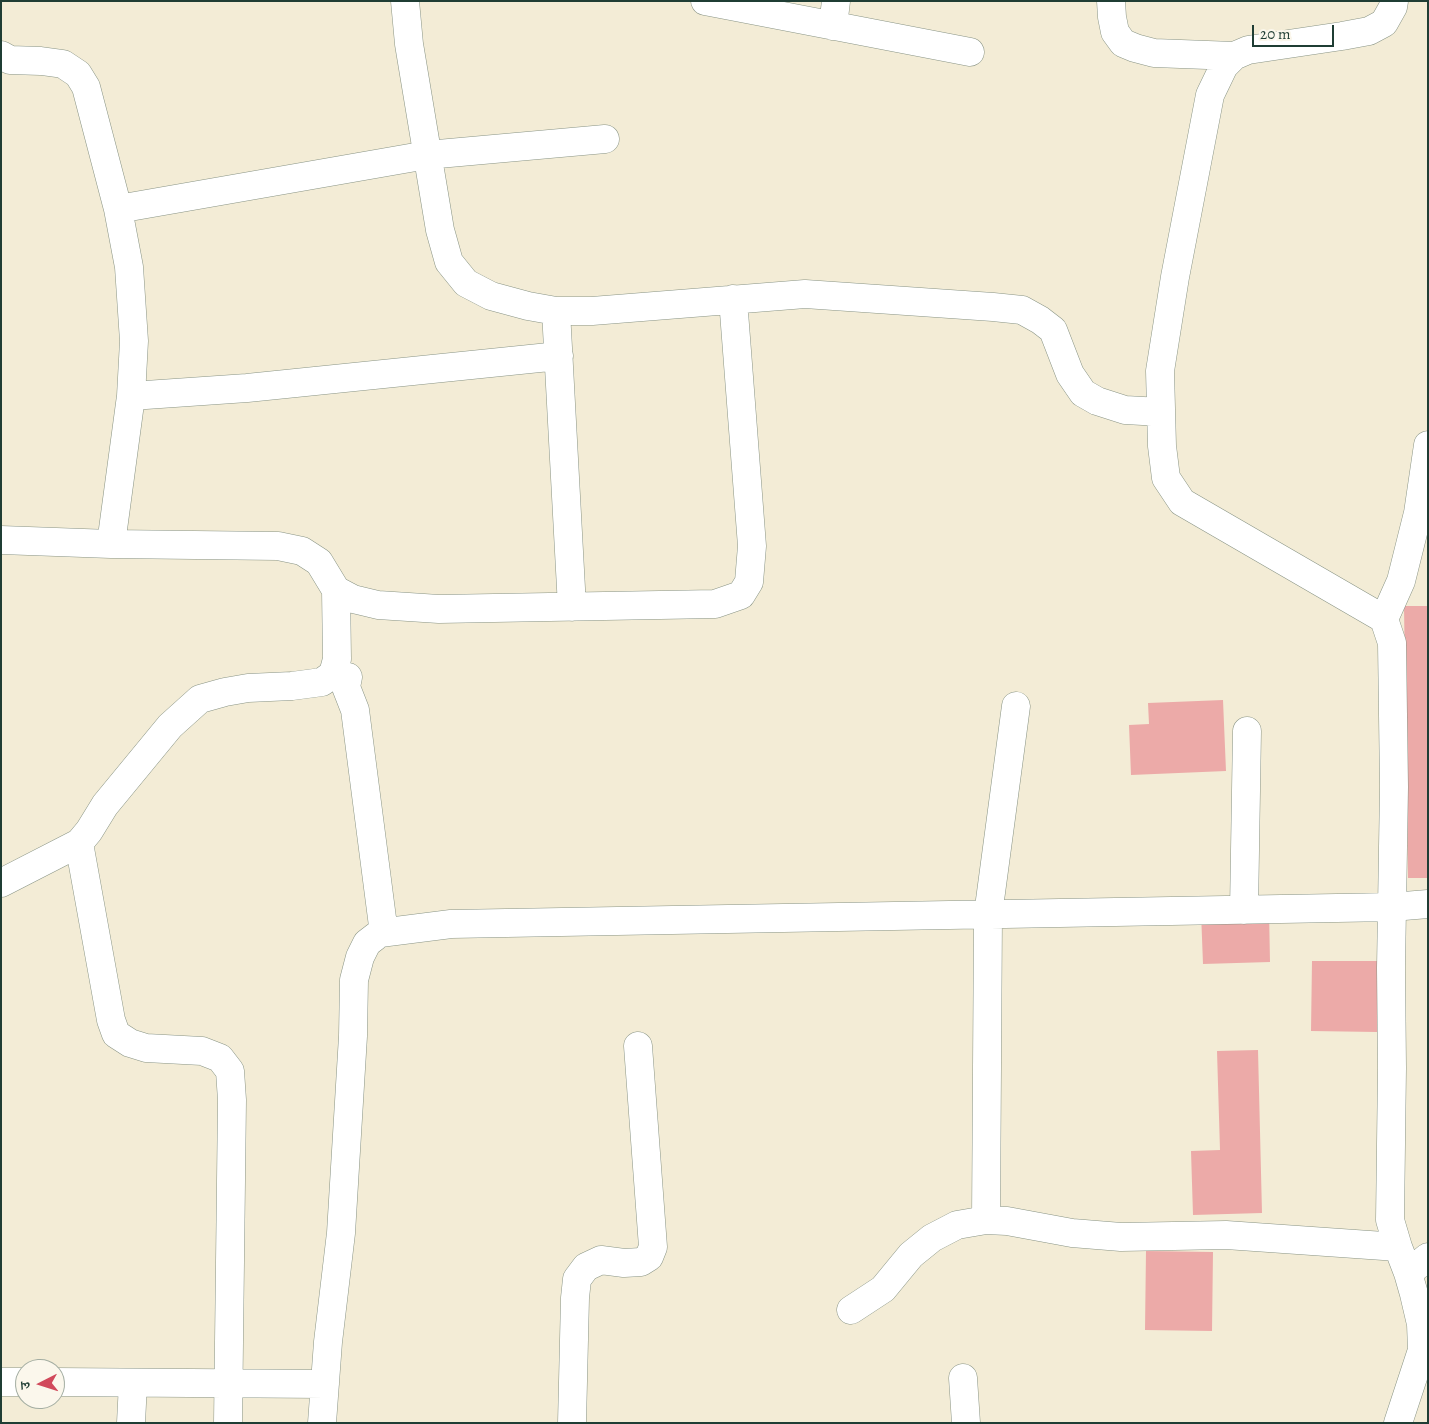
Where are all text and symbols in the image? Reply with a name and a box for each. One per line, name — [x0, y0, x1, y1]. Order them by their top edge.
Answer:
scale bar — [1254, 15, 1336, 47]
text: 20 m — [1260, 24, 1291, 44]
north arrow — [15, 1359, 65, 1409]
text: उ — [16, 1381, 35, 1390]

